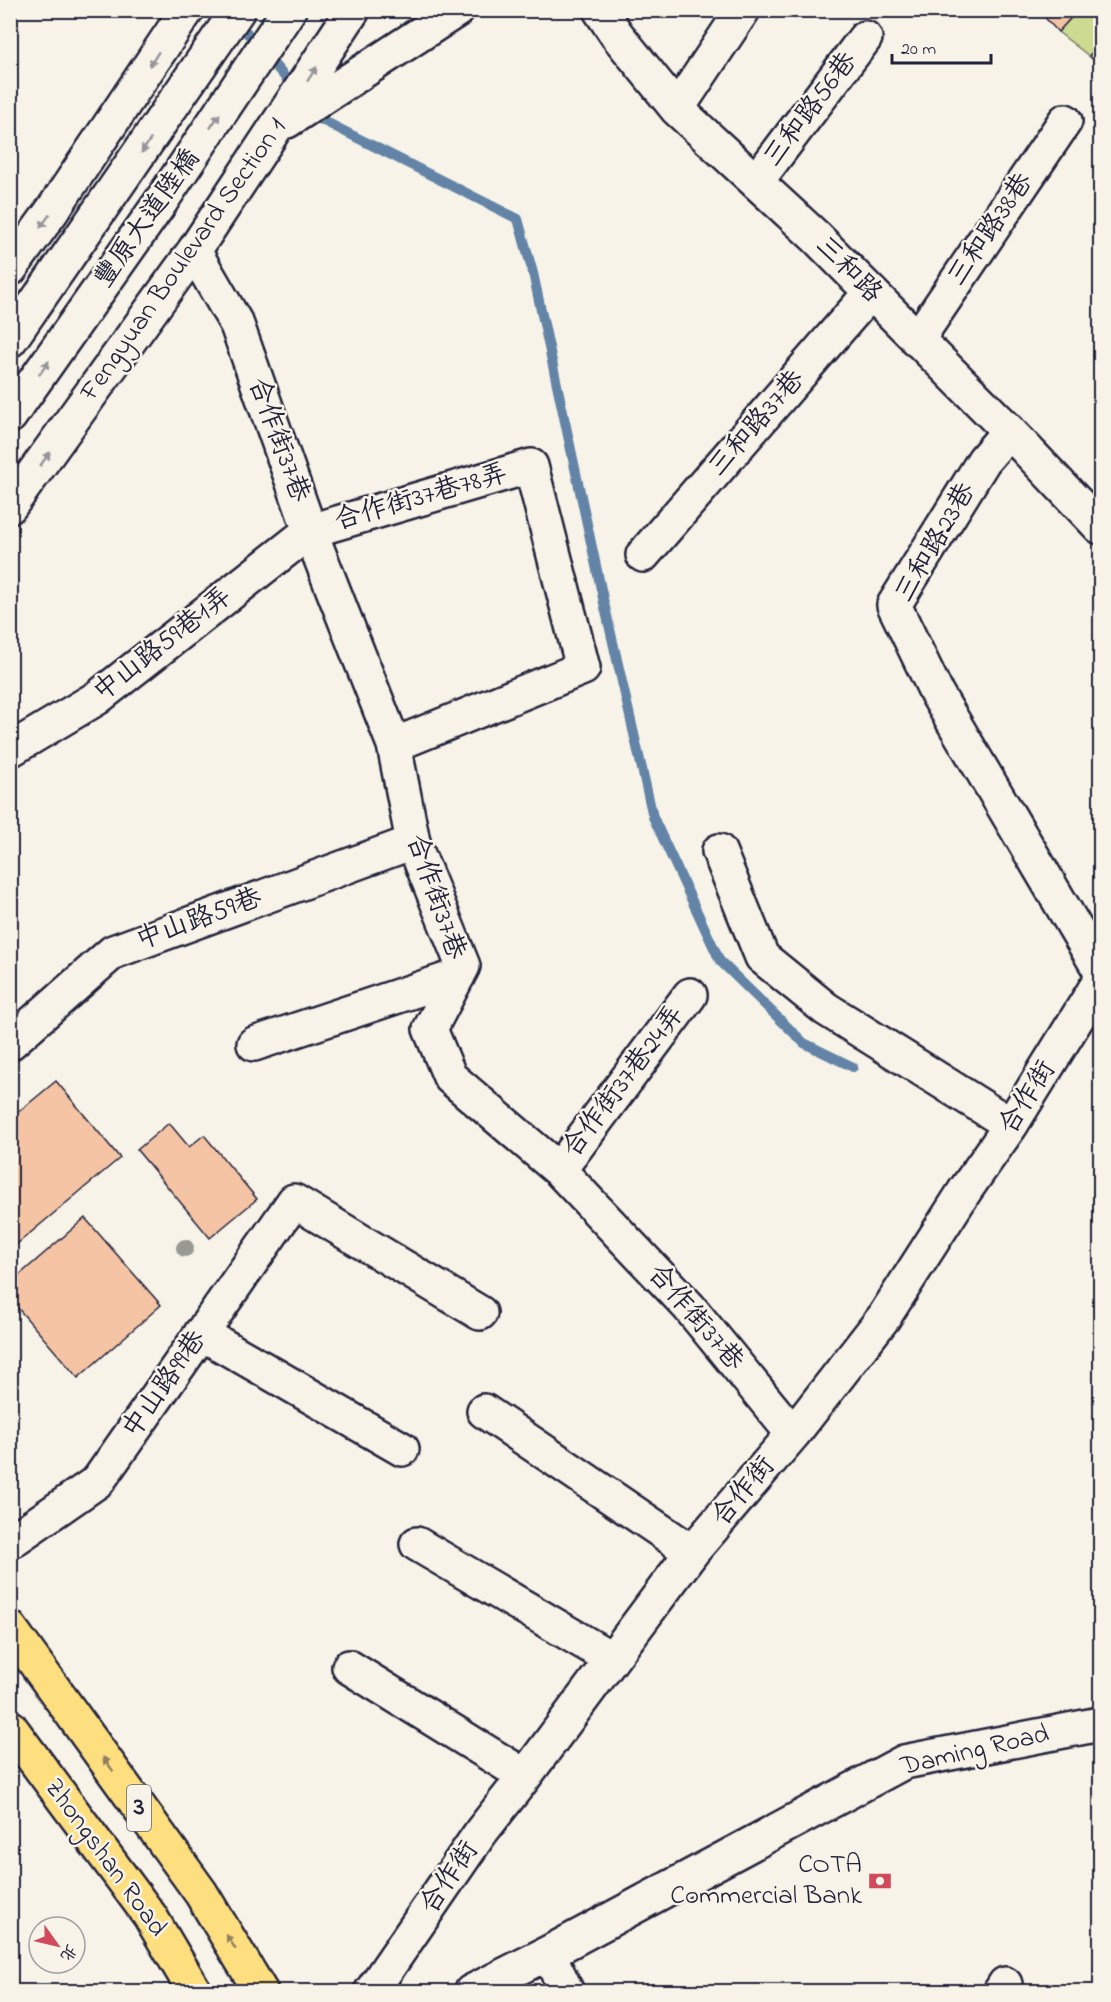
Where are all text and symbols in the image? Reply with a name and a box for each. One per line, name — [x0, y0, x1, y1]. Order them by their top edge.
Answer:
scale bar — [892, 27, 991, 65]
text: 20 m — [901, 37, 936, 63]
street label: 三和路56巷 — [755, 44, 867, 176]
one-way arrow — [149, 51, 160, 68]
one-way arrow — [306, 66, 317, 83]
street label: Fengyuan Boulevard Section 1 — [71, 111, 297, 410]
one-way arrow — [209, 113, 220, 129]
one-way arrow — [140, 137, 152, 153]
street label: 豐原大道陸橋 — [86, 141, 210, 297]
street label: 三和路38巷 — [939, 166, 1043, 294]
one-way arrow — [39, 212, 51, 228]
street label: 三和路 — [806, 228, 890, 312]
one-way arrow — [38, 360, 50, 376]
street label: 三和路37巷 — [700, 362, 814, 486]
street label: 合作街37巷 — [237, 372, 319, 508]
one-way arrow — [39, 451, 51, 467]
street label: 合作街37巷78弄 — [330, 455, 512, 541]
street label: 三和路23巷 — [886, 476, 986, 610]
street label: 中山路59巷1弄 — [85, 578, 241, 712]
street label: 合作街37巷 — [395, 829, 475, 965]
street label: 中山路59巷 — [131, 879, 267, 961]
street label: 合作街37巷24弄 — [554, 998, 694, 1166]
street label: 合作街 — [990, 1053, 1066, 1143]
street label: 合作街37巷 — [638, 1256, 752, 1380]
street label: 中山路99巷 — [113, 1323, 217, 1447]
street label: 合作街 — [703, 1448, 785, 1536]
street label: Daming Road — [896, 1715, 1053, 1787]
one-way arrow — [102, 1756, 114, 1772]
street label: Zhongshan Road — [34, 1771, 176, 1945]
road number: 3 — [127, 1785, 151, 1831]
street label: 合作街 — [411, 1834, 489, 1922]
place label: COTA Commercial Bank — [670, 1846, 862, 1916]
bank icon: COTA Commercial Bank — [867, 1868, 893, 1894]
north arrow — [27, 1915, 87, 1975]
one-way arrow — [225, 1934, 236, 1950]
text: 北 — [53, 1939, 82, 1966]

